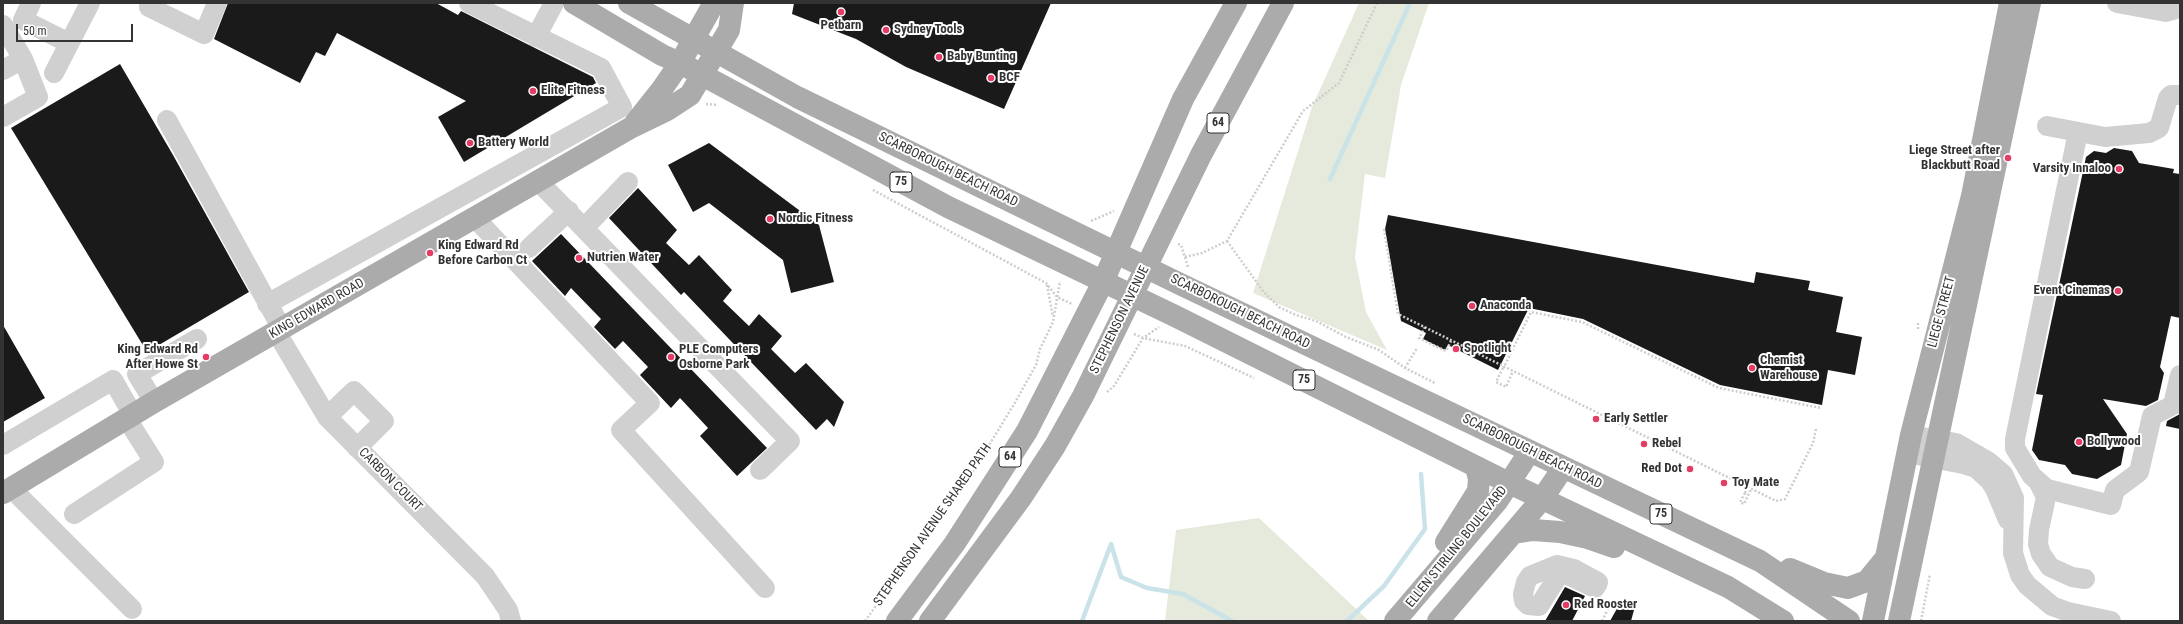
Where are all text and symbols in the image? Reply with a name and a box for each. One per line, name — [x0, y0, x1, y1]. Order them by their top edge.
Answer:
marker: Petbarn — [836, 7, 846, 17]
scale bar — [18, 16, 135, 42]
place label: Petbarn — [821, 18, 861, 34]
place label: Sydney Tools — [894, 22, 962, 38]
text: 50 m — [23, 24, 47, 38]
marker: Sydney Tools — [881, 25, 891, 35]
place label: Baby Bunting — [947, 49, 1016, 65]
marker: Baby Bunting — [934, 52, 944, 62]
place label: BCF — [999, 70, 1020, 86]
marker: BCF — [986, 73, 996, 83]
place label: Elite Fitness — [541, 83, 605, 99]
marker: Elite Fitness — [528, 86, 538, 96]
road number: 64 — [1207, 113, 1229, 133]
street label: SCARBOROUGH BEACH ROAD — [876, 129, 1020, 211]
place label: Battery World — [478, 135, 549, 151]
marker: Battery World — [465, 138, 475, 148]
place label: Liege Street after Blackbutt Road — [1909, 143, 2000, 174]
marker: Liege Street after Blackbutt Road — [2003, 153, 2013, 163]
place label: Varsity Innaloo — [2033, 161, 2111, 177]
marker: Varsity Innaloo — [2114, 164, 2124, 174]
road number: 75 — [890, 172, 912, 192]
place label: Nordic Fitness — [778, 211, 853, 227]
marker: Nordic Fitness — [765, 214, 775, 224]
place label: King Edward Rd Before Carbon Ct — [438, 238, 527, 269]
marker: King Edward Rd Before Carbon Ct — [425, 248, 435, 258]
place label: Nutrien Water — [587, 250, 659, 266]
marker: Nutrien Water — [574, 253, 584, 263]
street label: STEPHENSON AVENUE — [1087, 264, 1153, 376]
street label: SCARBOROUGH BEACH ROAD — [1168, 271, 1312, 353]
street label: LIEGE STREET — [1925, 275, 1959, 349]
street label: KING EDWARD ROAD — [267, 276, 367, 342]
place label: Event Cinemas — [2033, 283, 2110, 299]
marker: Event Cinemas — [2113, 286, 2123, 296]
place label: Anaconda — [1480, 298, 1531, 314]
marker: Anaconda — [1467, 301, 1477, 311]
place label: Spotlight — [1464, 341, 1511, 357]
place label: King Edward Rd After Howe St — [117, 342, 198, 373]
place label: PLE Computers Osborne Park — [679, 342, 759, 373]
marker: Spotlight — [1451, 344, 1461, 354]
marker: King Edward Rd After Howe St — [201, 352, 211, 362]
marker: PLE Computers Osborne Park — [666, 352, 676, 362]
place label: Chemist Warehouse — [1760, 353, 1817, 384]
marker: Chemist Warehouse — [1747, 363, 1757, 373]
road number: 75 — [1293, 370, 1315, 390]
street label: SCARBOROUGH BEACH ROAD — [1460, 411, 1604, 493]
place label: Early Settler — [1604, 411, 1668, 427]
marker: Early Settler — [1591, 414, 1601, 424]
place label: Bollywood — [2087, 434, 2141, 450]
place label: Rebel — [1652, 436, 1681, 452]
marker: Bollywood — [2074, 437, 2084, 447]
marker: Rebel — [1639, 439, 1649, 449]
street label: STEPHENSON AVENUE SHARED PATH — [871, 441, 995, 609]
street label: CARBON COURT — [355, 445, 425, 515]
road number: 64 — [999, 447, 1021, 467]
place label: Red Dot — [1641, 461, 1682, 477]
marker: Red Dot — [1685, 464, 1695, 474]
place label: Toy Mate — [1732, 475, 1779, 491]
marker: Toy Mate — [1719, 478, 1729, 488]
street label: ELLEN STIRLING BOULEVARD — [1403, 483, 1511, 611]
road number: 75 — [1650, 504, 1672, 524]
place label: Red Rooster — [1574, 597, 1637, 613]
marker: Red Rooster — [1561, 600, 1571, 610]

